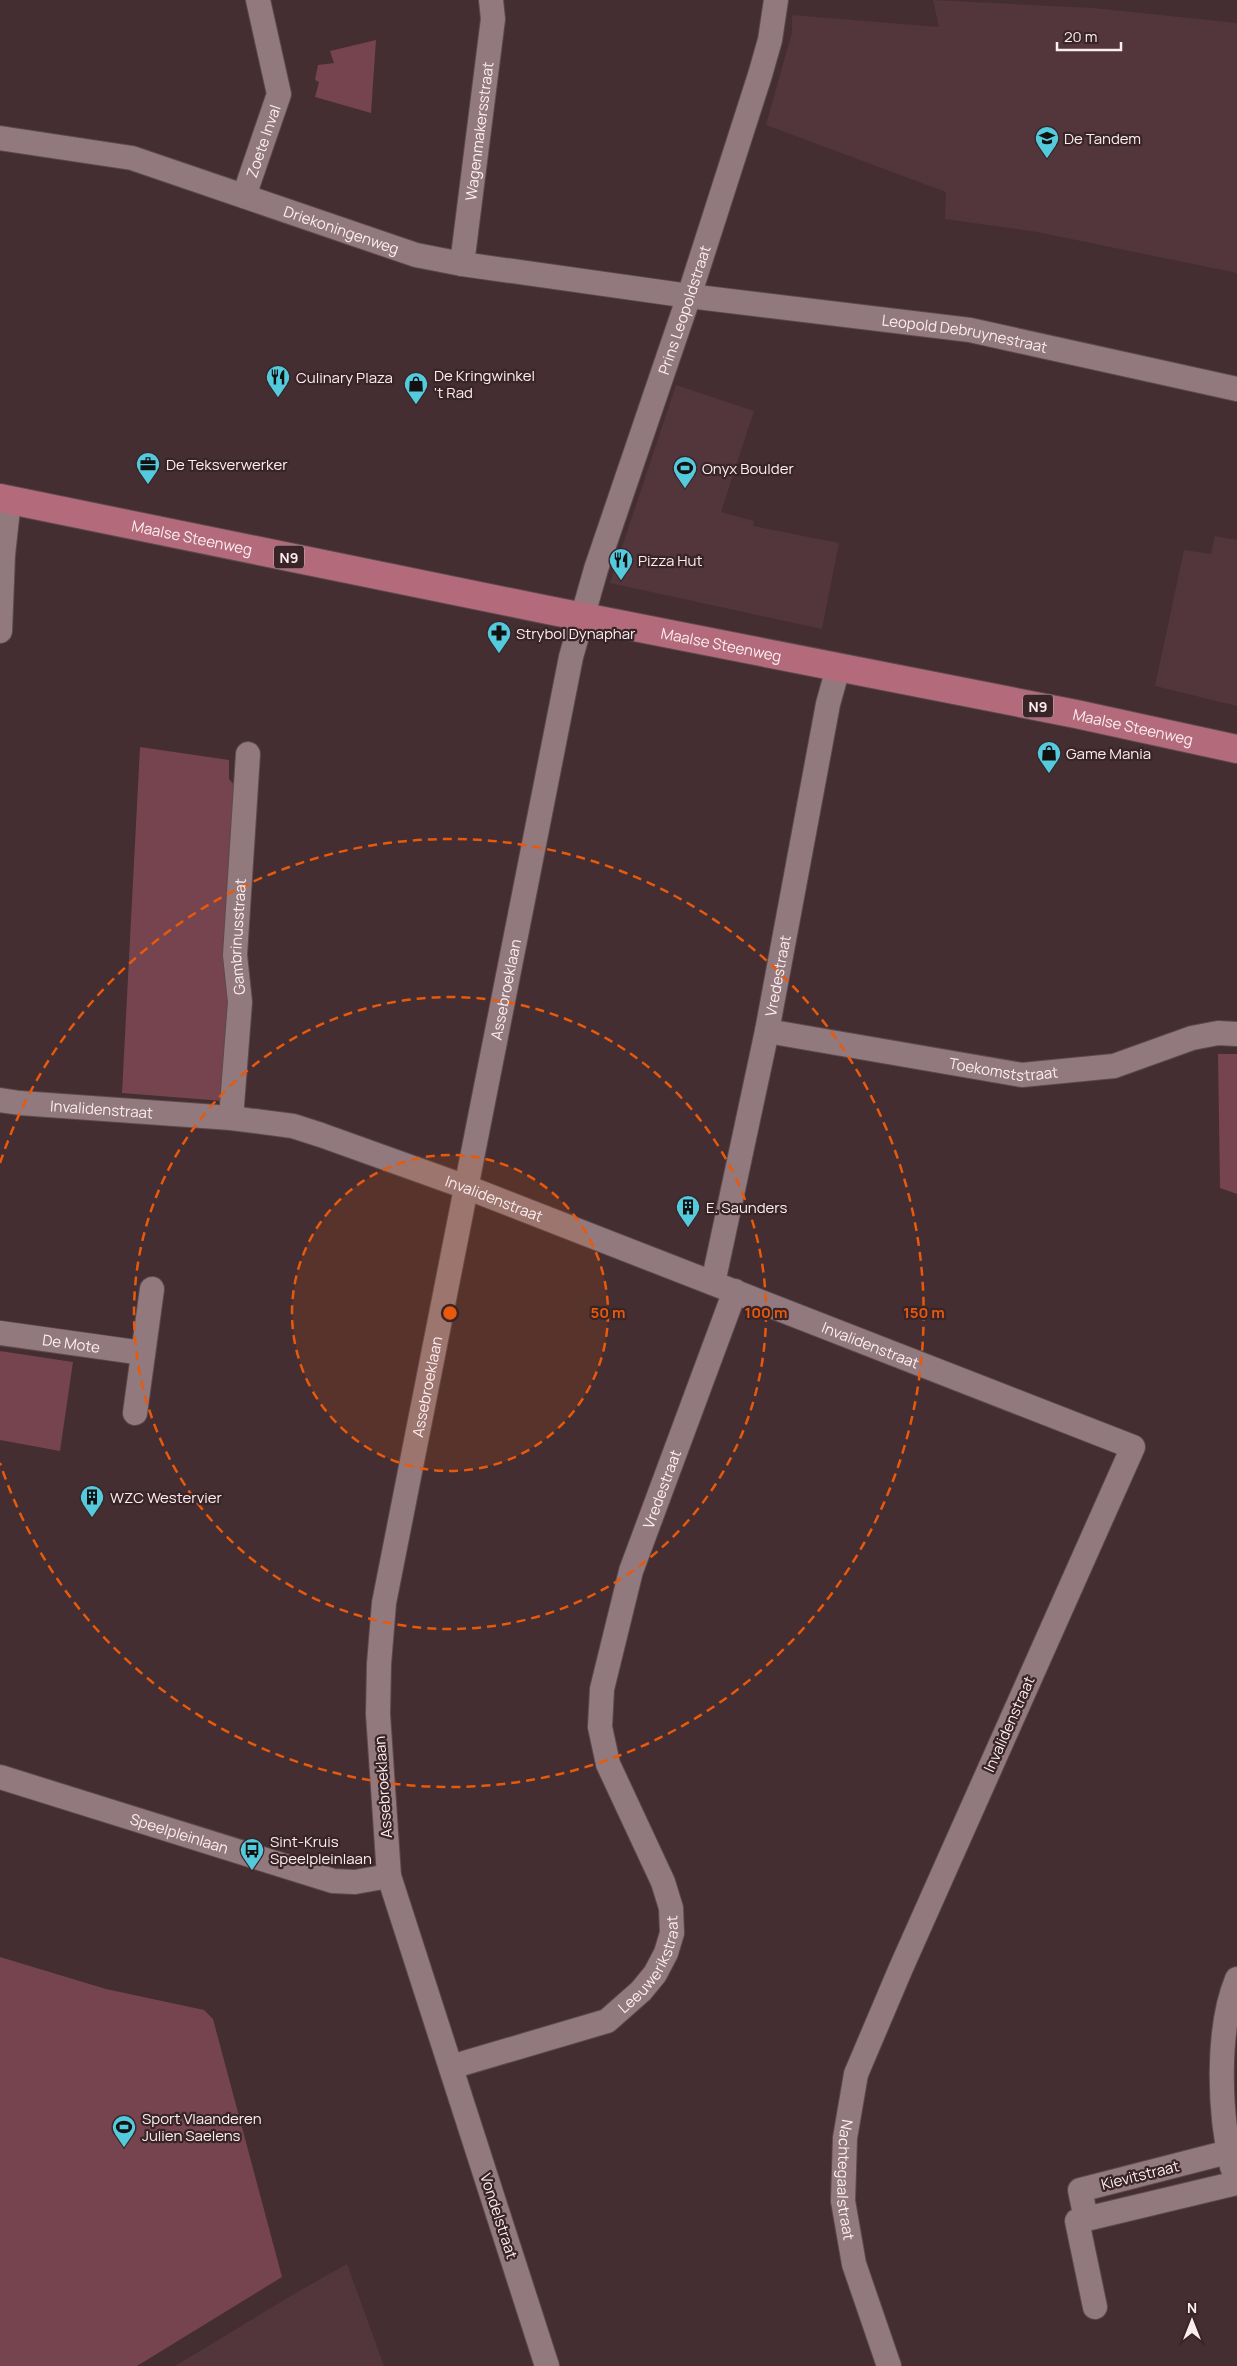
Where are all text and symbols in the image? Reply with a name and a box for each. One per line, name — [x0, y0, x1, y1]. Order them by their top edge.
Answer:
scale bar — [1057, 20, 1121, 52]
text: 20 m — [1064, 26, 1097, 47]
street label: Wagenmakersstraat — [460, 60, 498, 202]
street label: Zoete Inval — [241, 102, 285, 180]
school or university icon: De Tandem — [1034, 125, 1060, 159]
place label: De Tandem — [1064, 128, 1141, 149]
street label: Driekoningenweg — [281, 200, 402, 259]
street label: Prins Leopoldstraat — [653, 242, 715, 377]
street label: Leopold Debruynestraat — [881, 309, 1050, 357]
restaurant icon: Culinary Plaza — [265, 364, 291, 398]
place label: De Kringwinkel 't Rad — [434, 365, 535, 403]
place label: Culinary Plaza — [296, 367, 393, 388]
shop icon: De Kringwinkel 't Rad — [403, 371, 429, 405]
office icon: De Teksverwerker — [135, 451, 161, 485]
place label: De Teksverwerker — [166, 454, 288, 475]
sports icon: Onyx Boulder — [672, 455, 698, 489]
place label: Onyx Boulder — [702, 458, 794, 479]
street label: Maalse Steenweg — [130, 515, 254, 560]
road number: N9 — [274, 546, 304, 568]
restaurant icon: Pizza Hut — [608, 547, 634, 581]
place label: Pizza Hut — [638, 550, 703, 571]
pharmacy icon: Strybol Dynaphar — [486, 620, 512, 654]
street label: Maalse Steenweg — [659, 622, 784, 666]
place label: Strybol Dynaphar — [516, 623, 636, 644]
road number: N9 — [1023, 694, 1053, 718]
street label: Maalse Steenweg — [1071, 703, 1195, 750]
shop icon: Game Mania — [1036, 740, 1062, 774]
place label: Game Mania — [1066, 743, 1151, 764]
street label: Gambrinusstraat — [224, 878, 250, 996]
street label: Vredestraat — [759, 933, 795, 1018]
street label: Assebroeklaan — [485, 937, 526, 1042]
street label: Toekomststraat — [948, 1052, 1059, 1086]
street label: Invalidenstraat — [49, 1095, 154, 1123]
street label: Invalidenstraat — [442, 1170, 546, 1226]
building icon: E. Saunders — [675, 1194, 701, 1228]
place label: E. Saunders — [706, 1197, 787, 1218]
text: 50 m — [590, 1302, 626, 1323]
text: 100 m — [745, 1302, 787, 1323]
text: 150 m — [903, 1302, 945, 1323]
centre of rings — [441, 1304, 459, 1322]
street label: Invalidenstraat — [819, 1316, 922, 1373]
street label: De Mote — [41, 1329, 102, 1357]
street label: Assebroeklaan — [407, 1334, 447, 1439]
street label: Vredestraat — [637, 1447, 686, 1531]
building icon: WZC Westervier — [79, 1484, 105, 1518]
place label: WZC Westervier — [110, 1487, 223, 1508]
street label: Invalidenstraat — [978, 1673, 1040, 1775]
street label: Assebroeklaan — [369, 1735, 397, 1839]
street label: Speelpleinlaan — [128, 1808, 231, 1858]
place label: Sint-Kruis Speelpleinlaan — [270, 1831, 372, 1869]
bus stop icon: Sint-Kruis Speelpleinlaan — [239, 1837, 265, 1871]
street label: Leeuwerikstraat — [613, 1915, 683, 2017]
place label: Sport Vlaanderen Julien Saelens — [142, 2108, 262, 2146]
sports icon: Sport Vlaanderen Julien Saelens — [111, 2114, 137, 2148]
street label: Nachtegaalstraat — [832, 2118, 860, 2242]
street label: Kievitstraat — [1099, 2155, 1181, 2195]
street label: Vondelstraat — [475, 2171, 523, 2261]
north arrow — [1167, 2296, 1217, 2346]
text: N — [1187, 2298, 1197, 2317]

